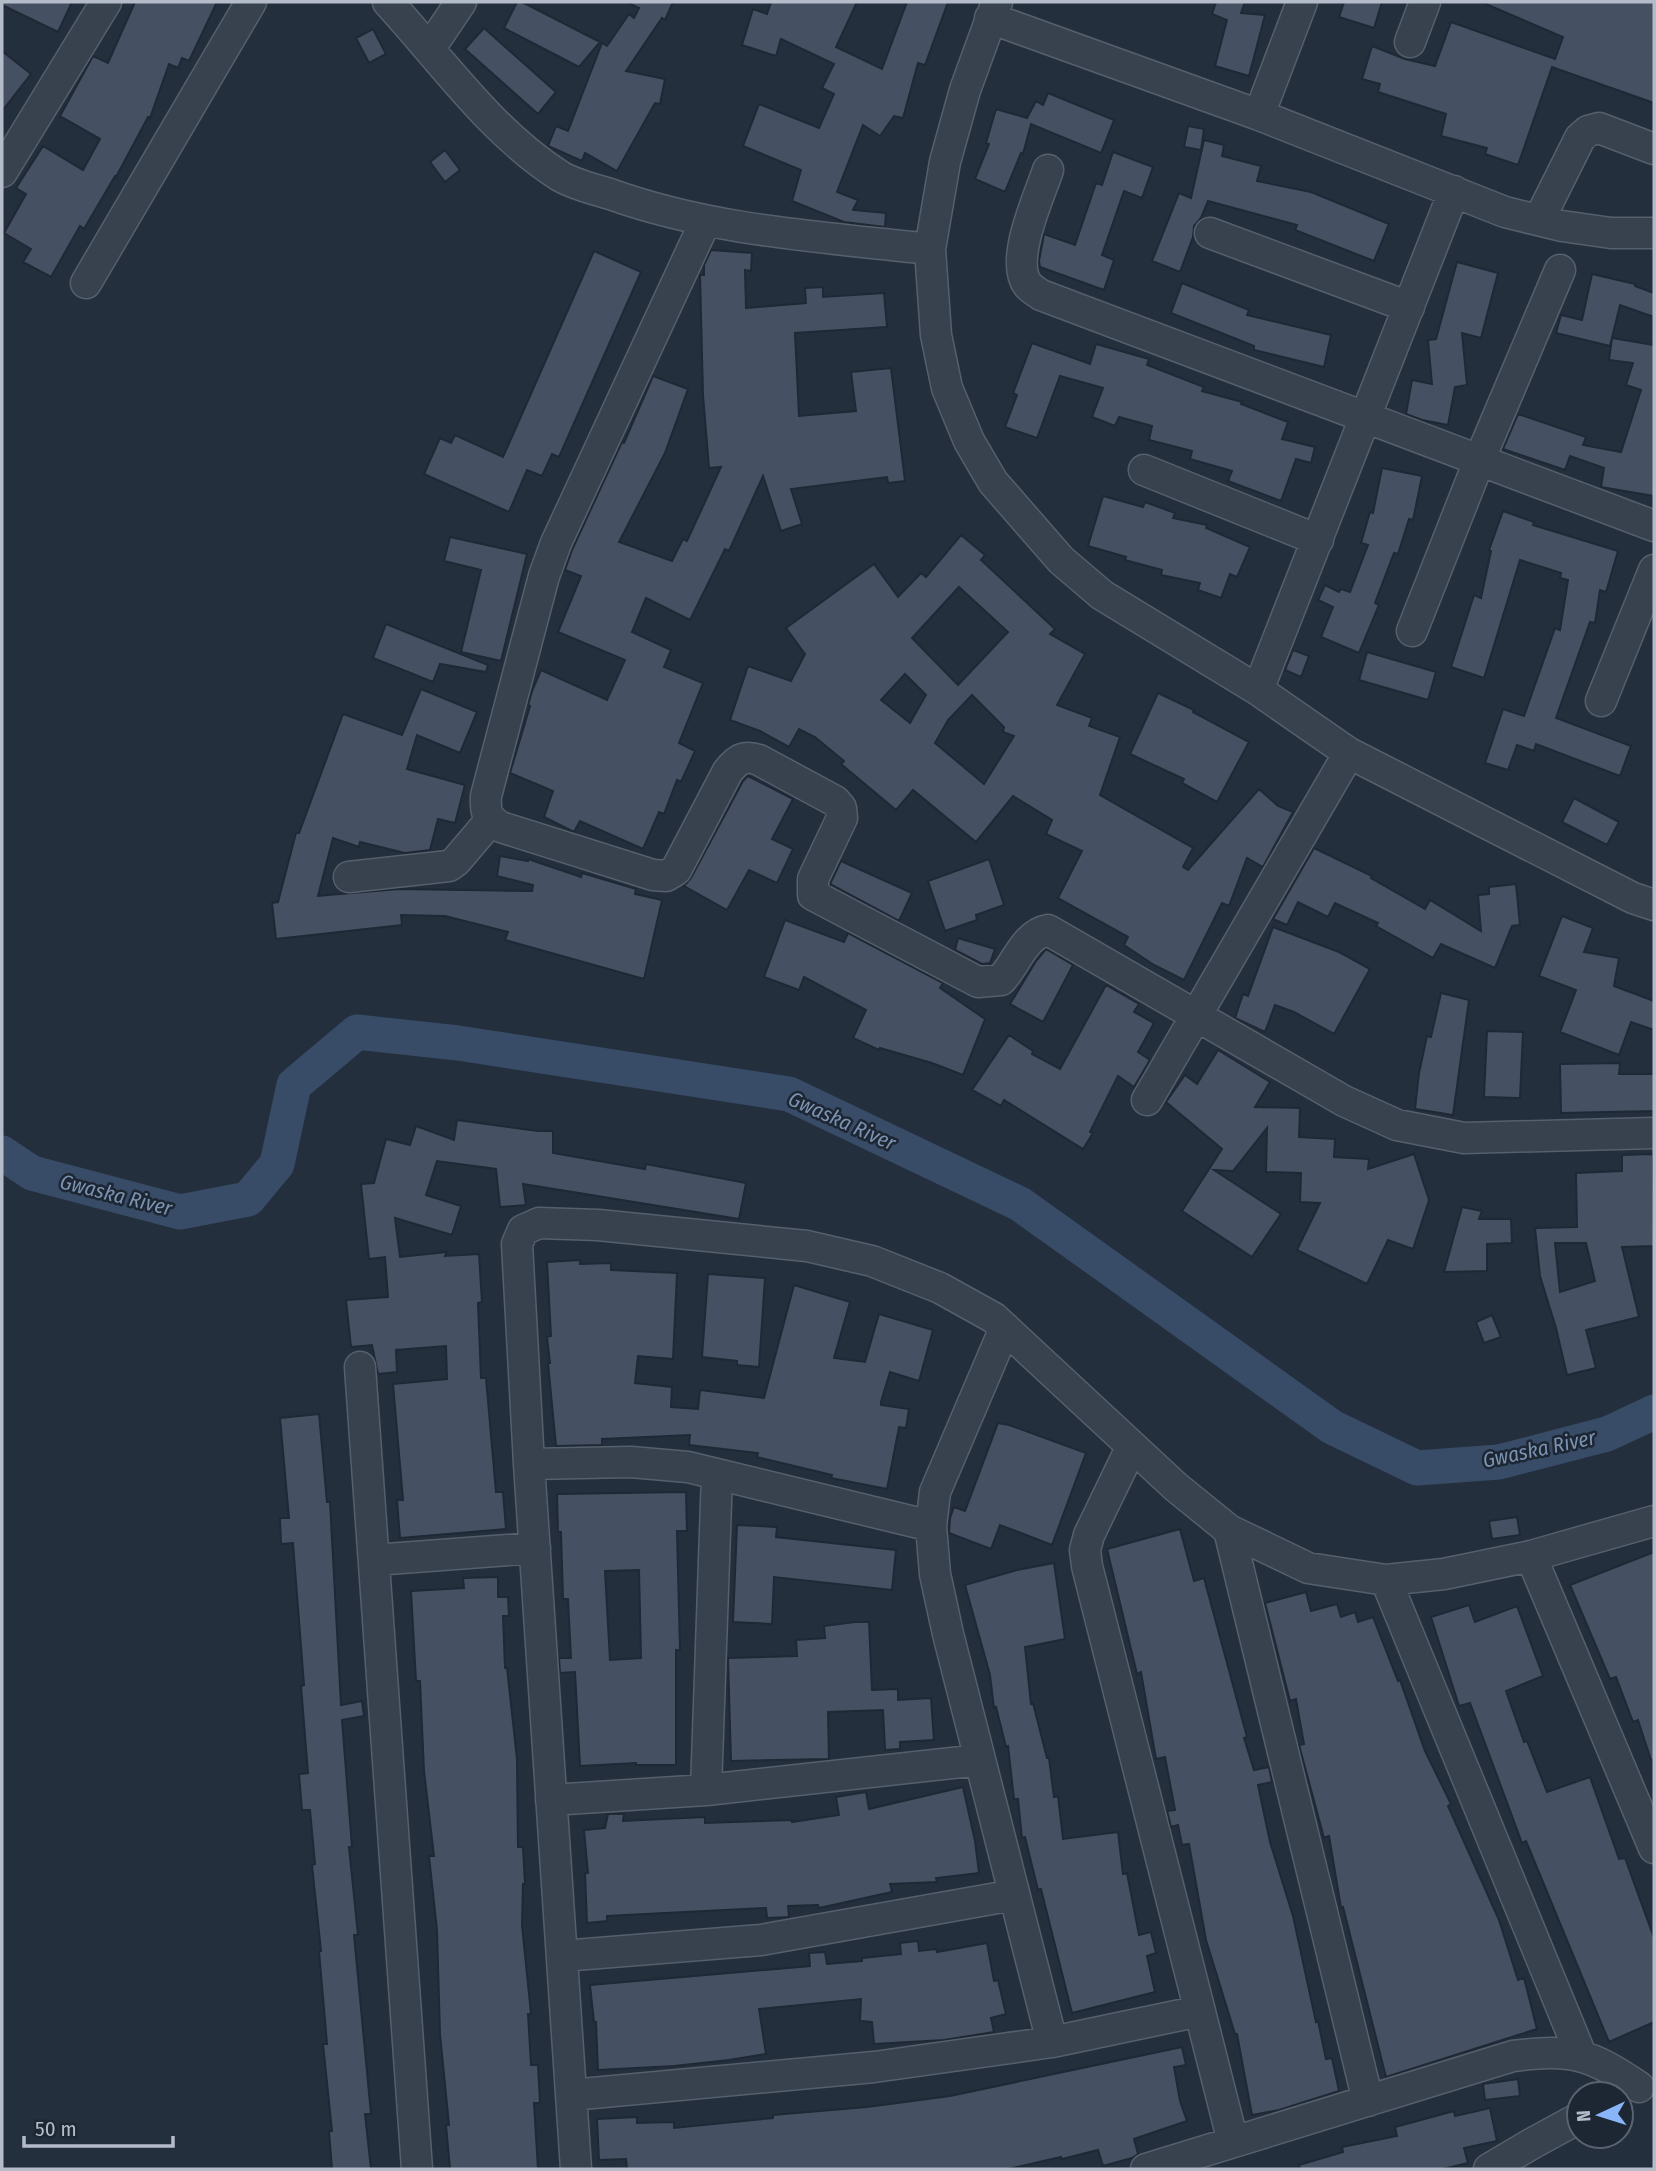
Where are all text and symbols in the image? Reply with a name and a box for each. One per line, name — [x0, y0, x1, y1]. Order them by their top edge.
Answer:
water label: Gwaska River — [784, 1086, 900, 1156]
water label: Gwaska River — [57, 1169, 175, 1222]
water label: Gwaska River — [1480, 1424, 1598, 1474]
north arrow — [1565, 2080, 1635, 2150]
scale bar — [24, 2104, 173, 2148]
text: N — [1572, 2110, 1595, 2123]
text: 50 m — [35, 2116, 77, 2142]

